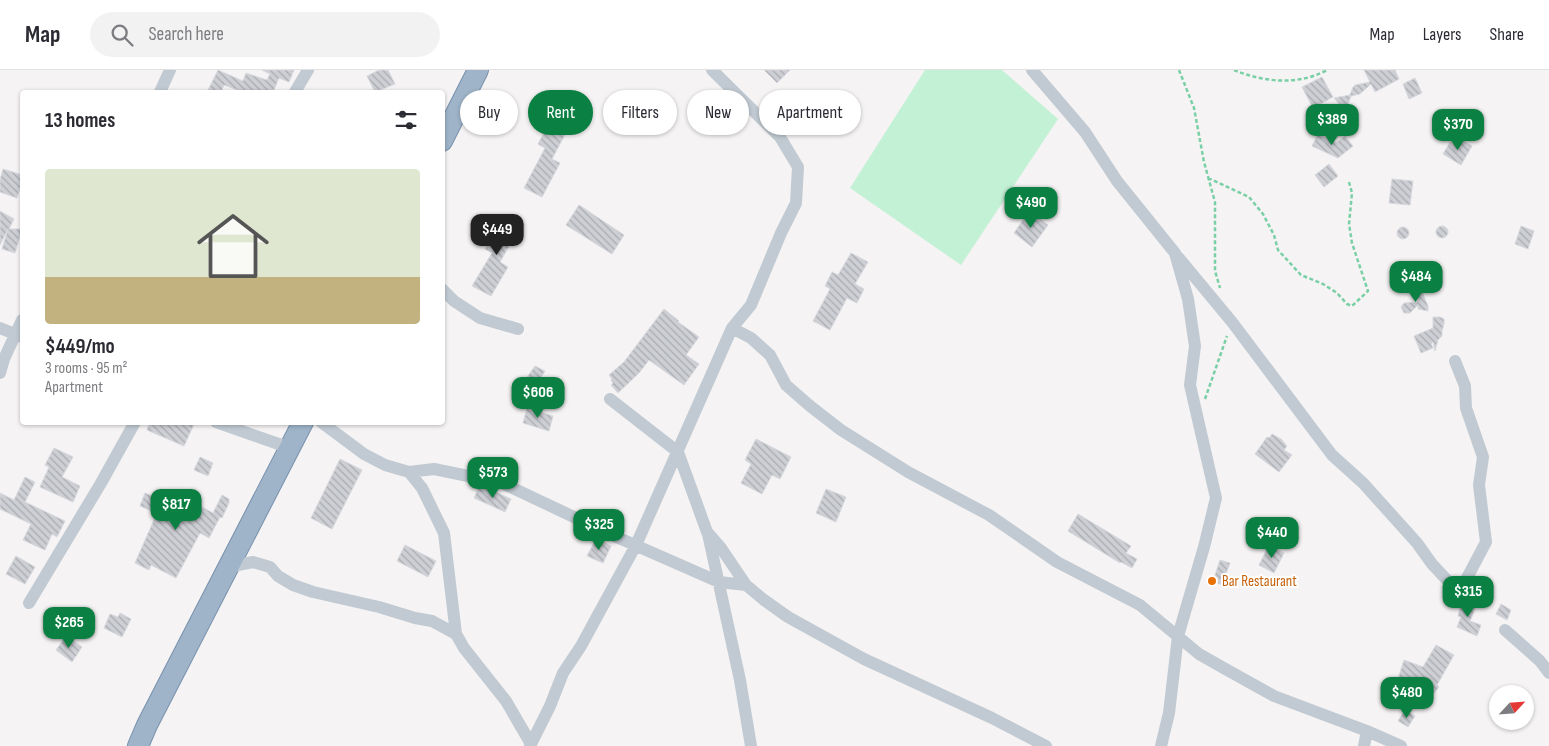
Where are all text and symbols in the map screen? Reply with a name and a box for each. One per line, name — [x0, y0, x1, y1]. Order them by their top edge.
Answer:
search box — [90, 12, 440, 57]
text: Map — [25, 20, 60, 49]
icon: search — [108, 21, 136, 49]
text: Search here — [148, 23, 224, 46]
text: Map — [1370, 24, 1395, 45]
text: Layers — [1423, 24, 1462, 45]
text: Share — [1490, 24, 1524, 45]
chip: Buy — [460, 90, 518, 135]
chip: Rent — [528, 90, 593, 135]
chip: Filters — [603, 90, 677, 135]
chip: New — [687, 90, 749, 135]
chip: Apartment — [759, 90, 861, 135]
pin: $389 — [1302, 104, 1362, 146]
icon: filters — [392, 106, 420, 134]
text: 13 homes — [45, 108, 115, 133]
pin: $370 — [1428, 108, 1488, 151]
text: $389 — [1317, 110, 1347, 129]
text: $370 — [1443, 115, 1473, 134]
pin: $490 — [1001, 186, 1061, 229]
text: $490 — [1016, 193, 1046, 212]
icon: home — [188, 201, 278, 291]
pin: $449 — [467, 214, 527, 256]
text: $449 — [482, 220, 512, 239]
pin: $484 — [1386, 260, 1446, 303]
text: $484 — [1401, 267, 1431, 286]
text: $449/mo — [45, 334, 115, 359]
text: 3 rooms · 95 m² — [45, 359, 127, 378]
pin: $606 — [508, 376, 568, 419]
text: Apartment — [45, 378, 103, 397]
text: $606 — [523, 383, 553, 402]
pin: $573 — [463, 456, 523, 499]
text: $573 — [478, 463, 508, 482]
pin: $817 — [146, 488, 206, 531]
text: $817 — [162, 495, 190, 514]
pin: $325 — [569, 508, 629, 551]
text: $325 — [584, 515, 614, 534]
pin: $440 — [1242, 516, 1302, 559]
text: $440 — [1257, 523, 1287, 542]
place label: Bar Restaurant — [1222, 572, 1297, 591]
marker: Bar Restaurant — [1206, 575, 1218, 587]
pin: $315 — [1438, 576, 1498, 618]
text: $315 — [1454, 582, 1482, 601]
pin: $265 — [39, 606, 99, 649]
text: $265 — [54, 613, 84, 632]
pin: $480 — [1377, 676, 1437, 719]
text: $480 — [1392, 683, 1422, 702]
north arrow — [1489, 685, 1534, 730]
map controls — [1489, 685, 1534, 730]

